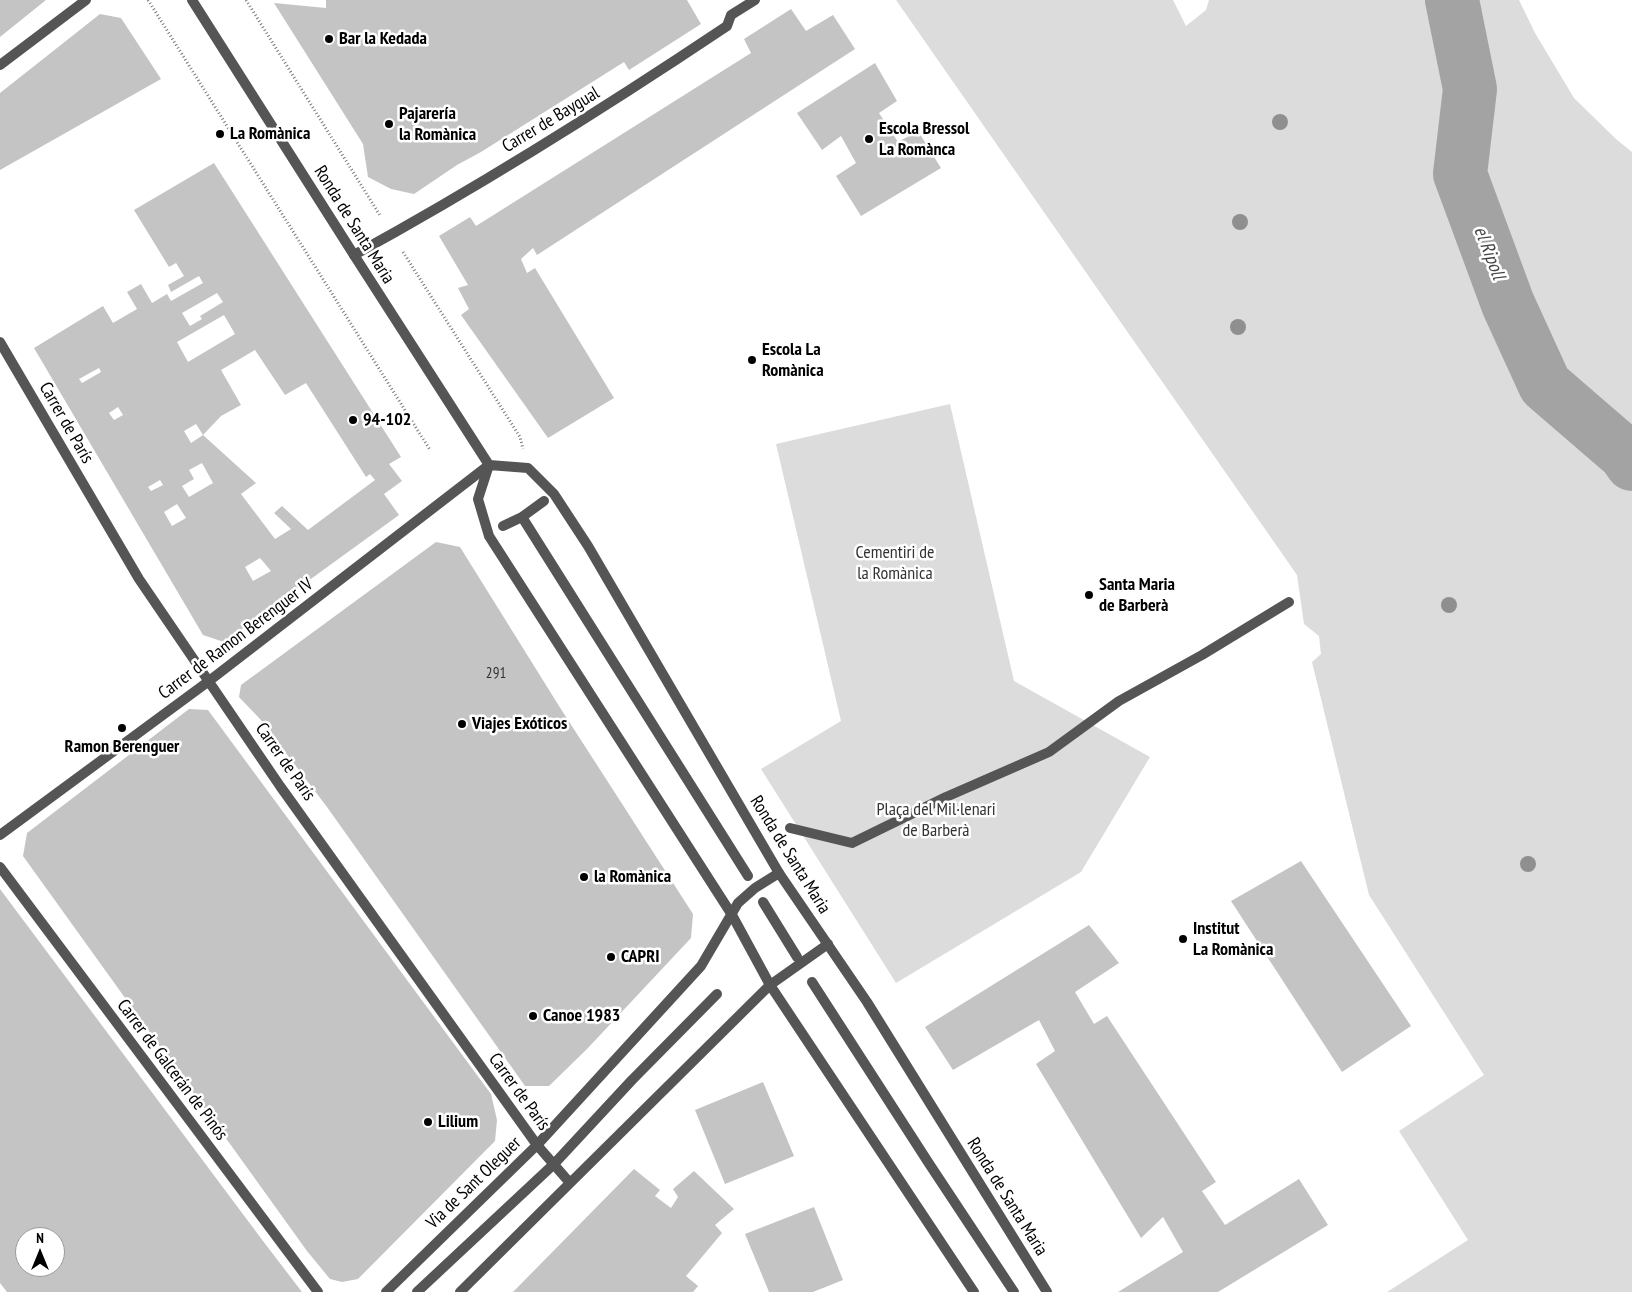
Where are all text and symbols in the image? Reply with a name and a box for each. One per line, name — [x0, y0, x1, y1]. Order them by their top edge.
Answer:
place label: Bar la Kedada — [339, 28, 427, 50]
marker: Bar la Kedada — [323, 33, 335, 45]
street label: Carrer de Baygual — [498, 82, 604, 158]
place label: Pajarería la Romànica — [399, 103, 476, 146]
marker: Pajarería la Romànica — [383, 118, 395, 130]
place label: Escola Bressol La Romànca — [879, 118, 969, 160]
place label: La Romànica — [230, 123, 310, 145]
marker: La Romànica — [214, 128, 226, 140]
marker: Escola Bressol La Romànca — [863, 133, 875, 145]
street label: Ronda de Santa Maria — [309, 162, 399, 288]
water label: el Ripoll — [1469, 223, 1509, 283]
place label: Escola La Romànica — [762, 339, 824, 382]
marker: Escola La Romànica — [746, 354, 758, 366]
street label: Carrer de París — [34, 379, 98, 467]
place label: 94-102 — [363, 409, 411, 431]
marker: 94-102 — [347, 414, 359, 426]
park label: Cementiri de la Romànica — [856, 542, 934, 584]
street label: Carrer de Ramon Berenguer IV — [154, 574, 318, 704]
place label: Santa Maria de Barberà — [1099, 574, 1175, 616]
marker: Santa Maria de Barberà — [1083, 589, 1095, 601]
house number: 291 — [486, 665, 506, 683]
place label: Viajes Exóticos — [472, 713, 567, 735]
marker: Viajes Exóticos — [456, 718, 468, 730]
street label: Carrer de París — [250, 719, 320, 805]
marker: Ramon Berenguer — [116, 722, 128, 734]
place label: Ramon Berenguer — [65, 736, 179, 758]
street label: Ronda de Santa Maria — [745, 792, 835, 918]
park label: Plaça del Mil·lenari de Barberà — [876, 799, 996, 842]
place label: la Romànica — [594, 866, 671, 888]
marker: la Romànica — [578, 871, 590, 883]
place label: Institut La Romànica — [1193, 918, 1273, 961]
marker: Institut La Romànica — [1177, 933, 1189, 945]
place label: CAPRI — [621, 946, 659, 968]
marker: CAPRI — [605, 951, 617, 963]
street label: Carrer de Galcerán de Pinós — [112, 995, 232, 1145]
place label: Canoe 1983 — [543, 1005, 620, 1027]
marker: Canoe 1983 — [527, 1010, 539, 1022]
street label: Carrer de París — [484, 1049, 554, 1135]
place label: Lilium — [438, 1111, 478, 1133]
marker: Lilium — [422, 1116, 434, 1128]
street label: Via de Sant Oleguer — [422, 1132, 526, 1234]
street label: Ronda de Santa Maria — [962, 1134, 1052, 1260]
north arrow — [15, 1227, 65, 1277]
text: N — [36, 1229, 44, 1247]

